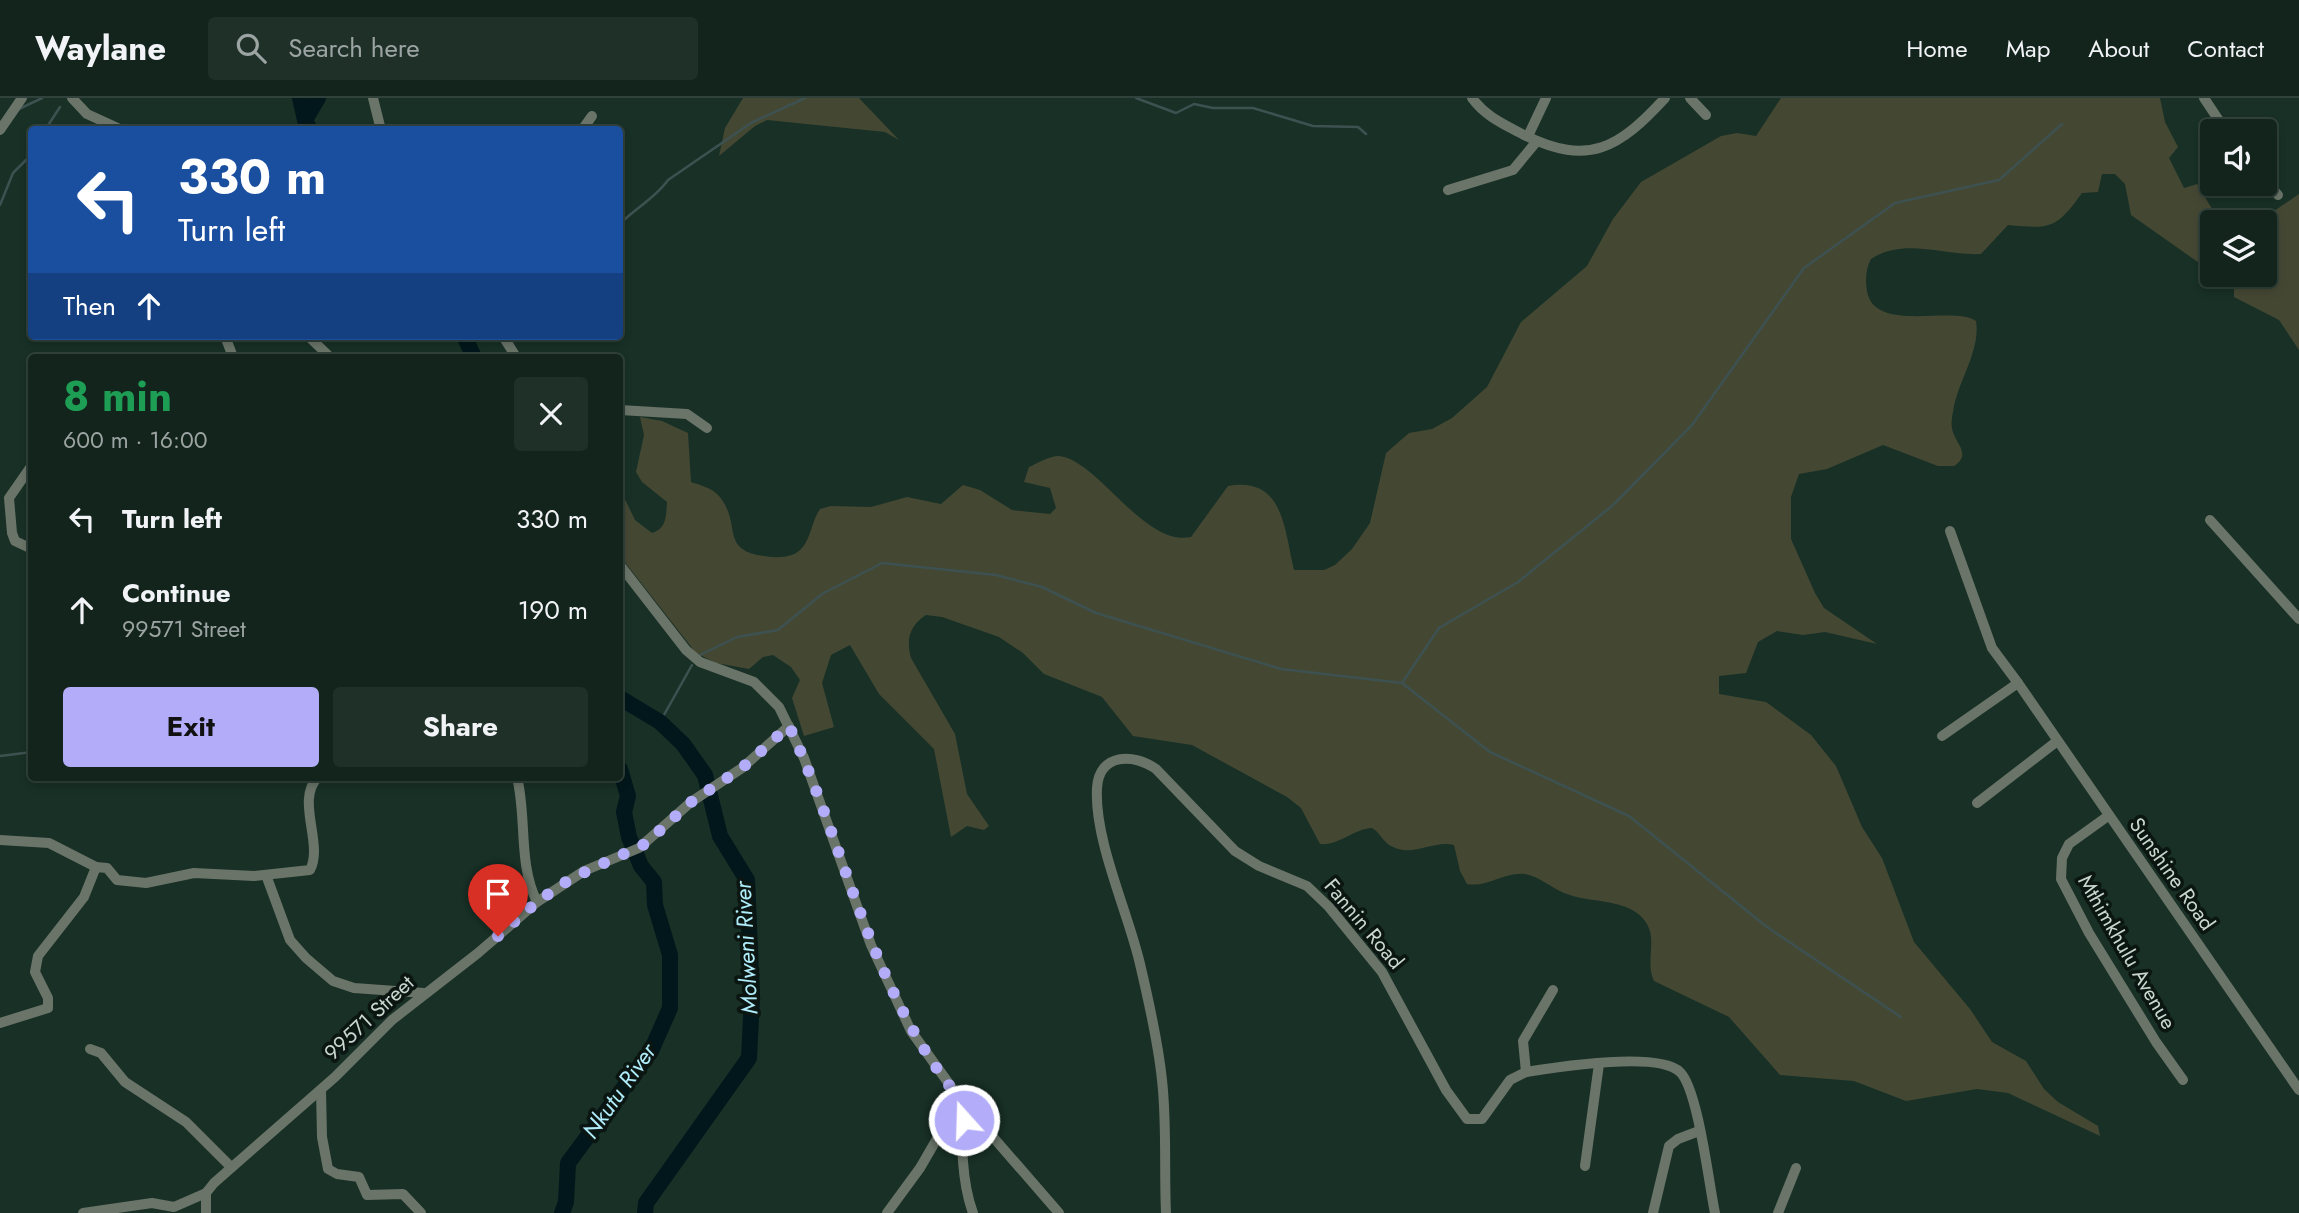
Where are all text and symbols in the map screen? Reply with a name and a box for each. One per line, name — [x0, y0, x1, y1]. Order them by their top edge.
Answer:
search box — [208, 17, 698, 80]
text: Waylane — [35, 25, 166, 72]
icon: search — [232, 29, 270, 67]
text: Search here — [288, 29, 420, 67]
text: Home — [1906, 31, 1968, 66]
text: Map — [2006, 31, 2050, 66]
text: About — [2088, 31, 2149, 66]
text: Contact — [2187, 31, 2264, 66]
map controls — [2200, 119, 2277, 287]
button: sound — [2200, 119, 2277, 196]
text: 330 m — [178, 142, 326, 212]
icon: left — [63, 154, 154, 245]
text: Turn left — [178, 207, 285, 253]
button: layers — [2200, 210, 2277, 287]
text: Then — [63, 287, 116, 325]
icon: ahead — [130, 287, 168, 325]
text: 8 min — [63, 366, 172, 427]
button: close — [514, 377, 588, 451]
text: 600 m · 16:00 — [63, 423, 208, 457]
icon: left — [63, 500, 101, 538]
text: Turn left — [122, 500, 222, 538]
text: 330 m — [516, 500, 588, 538]
text: Continue — [122, 574, 231, 612]
icon: ahead — [63, 591, 101, 629]
text: 190 m — [518, 591, 588, 629]
text: 99571 Street — [122, 612, 246, 646]
button: Exit — [63, 687, 319, 767]
button: Share — [333, 687, 588, 767]
street label: Sunshine Road — [2122, 811, 2222, 937]
pin — [468, 864, 528, 936]
street label: Mthimkhulu Avenue — [2071, 869, 2184, 1035]
street label: Fannin Road — [1317, 872, 1411, 976]
icon: arrive — [479, 875, 517, 913]
water label: Molweni River — [725, 879, 766, 1015]
street label: 99571 Street — [317, 969, 421, 1067]
water label: Nkutu River — [574, 1035, 665, 1146]
position arrow — [927, 1083, 1001, 1157]

